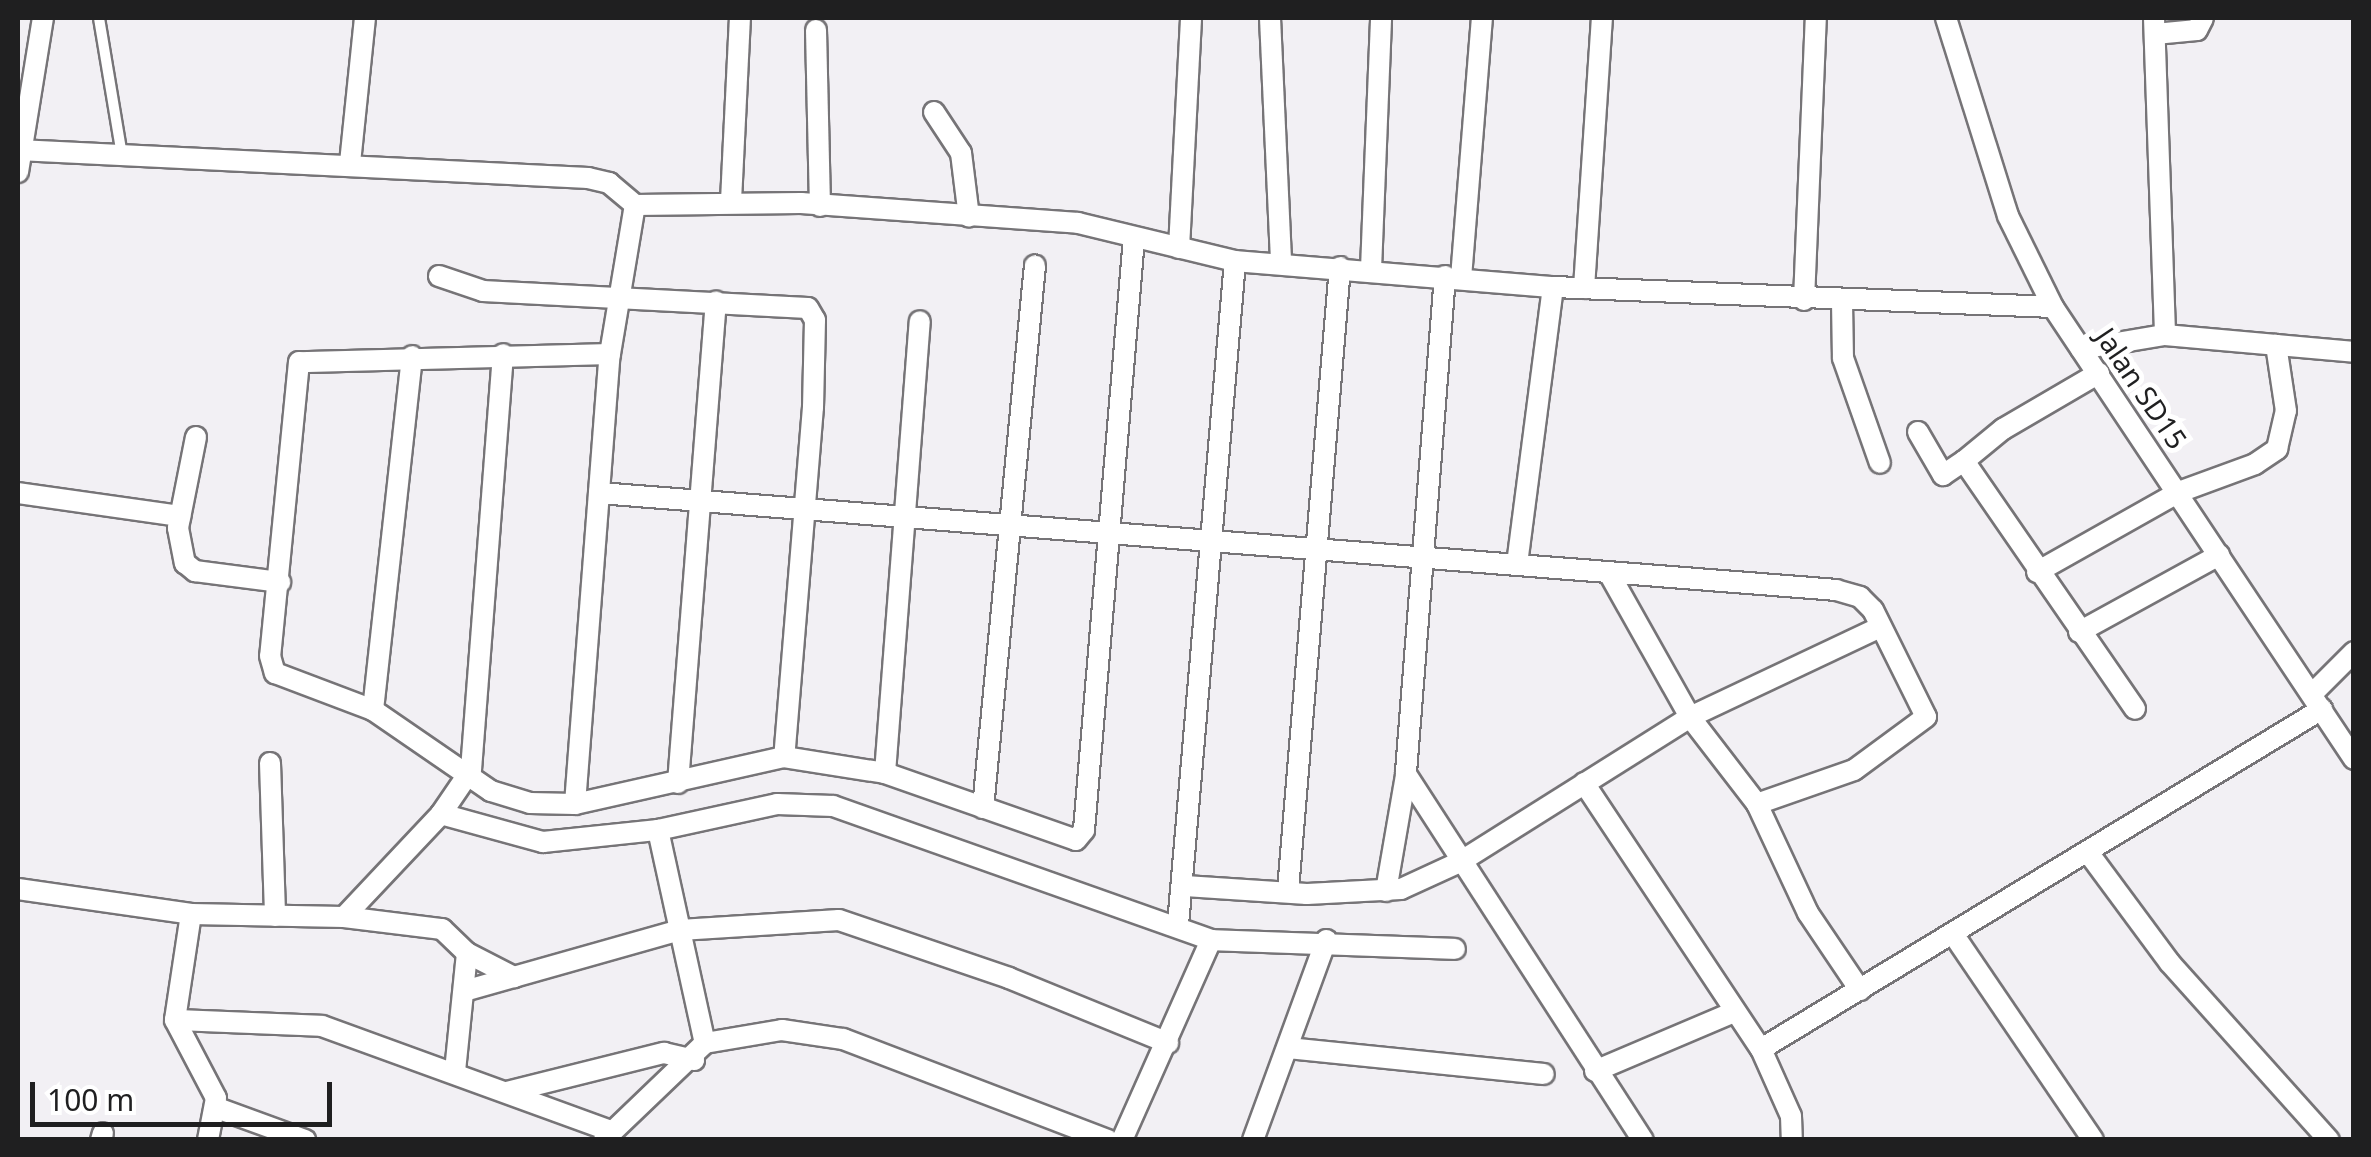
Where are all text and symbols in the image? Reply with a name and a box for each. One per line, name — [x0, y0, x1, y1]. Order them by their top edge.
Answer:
street label: Jalan SD15 — [2089, 321, 2195, 455]
scale bar — [35, 1062, 338, 1124]
text: 100 m — [47, 1079, 134, 1120]

